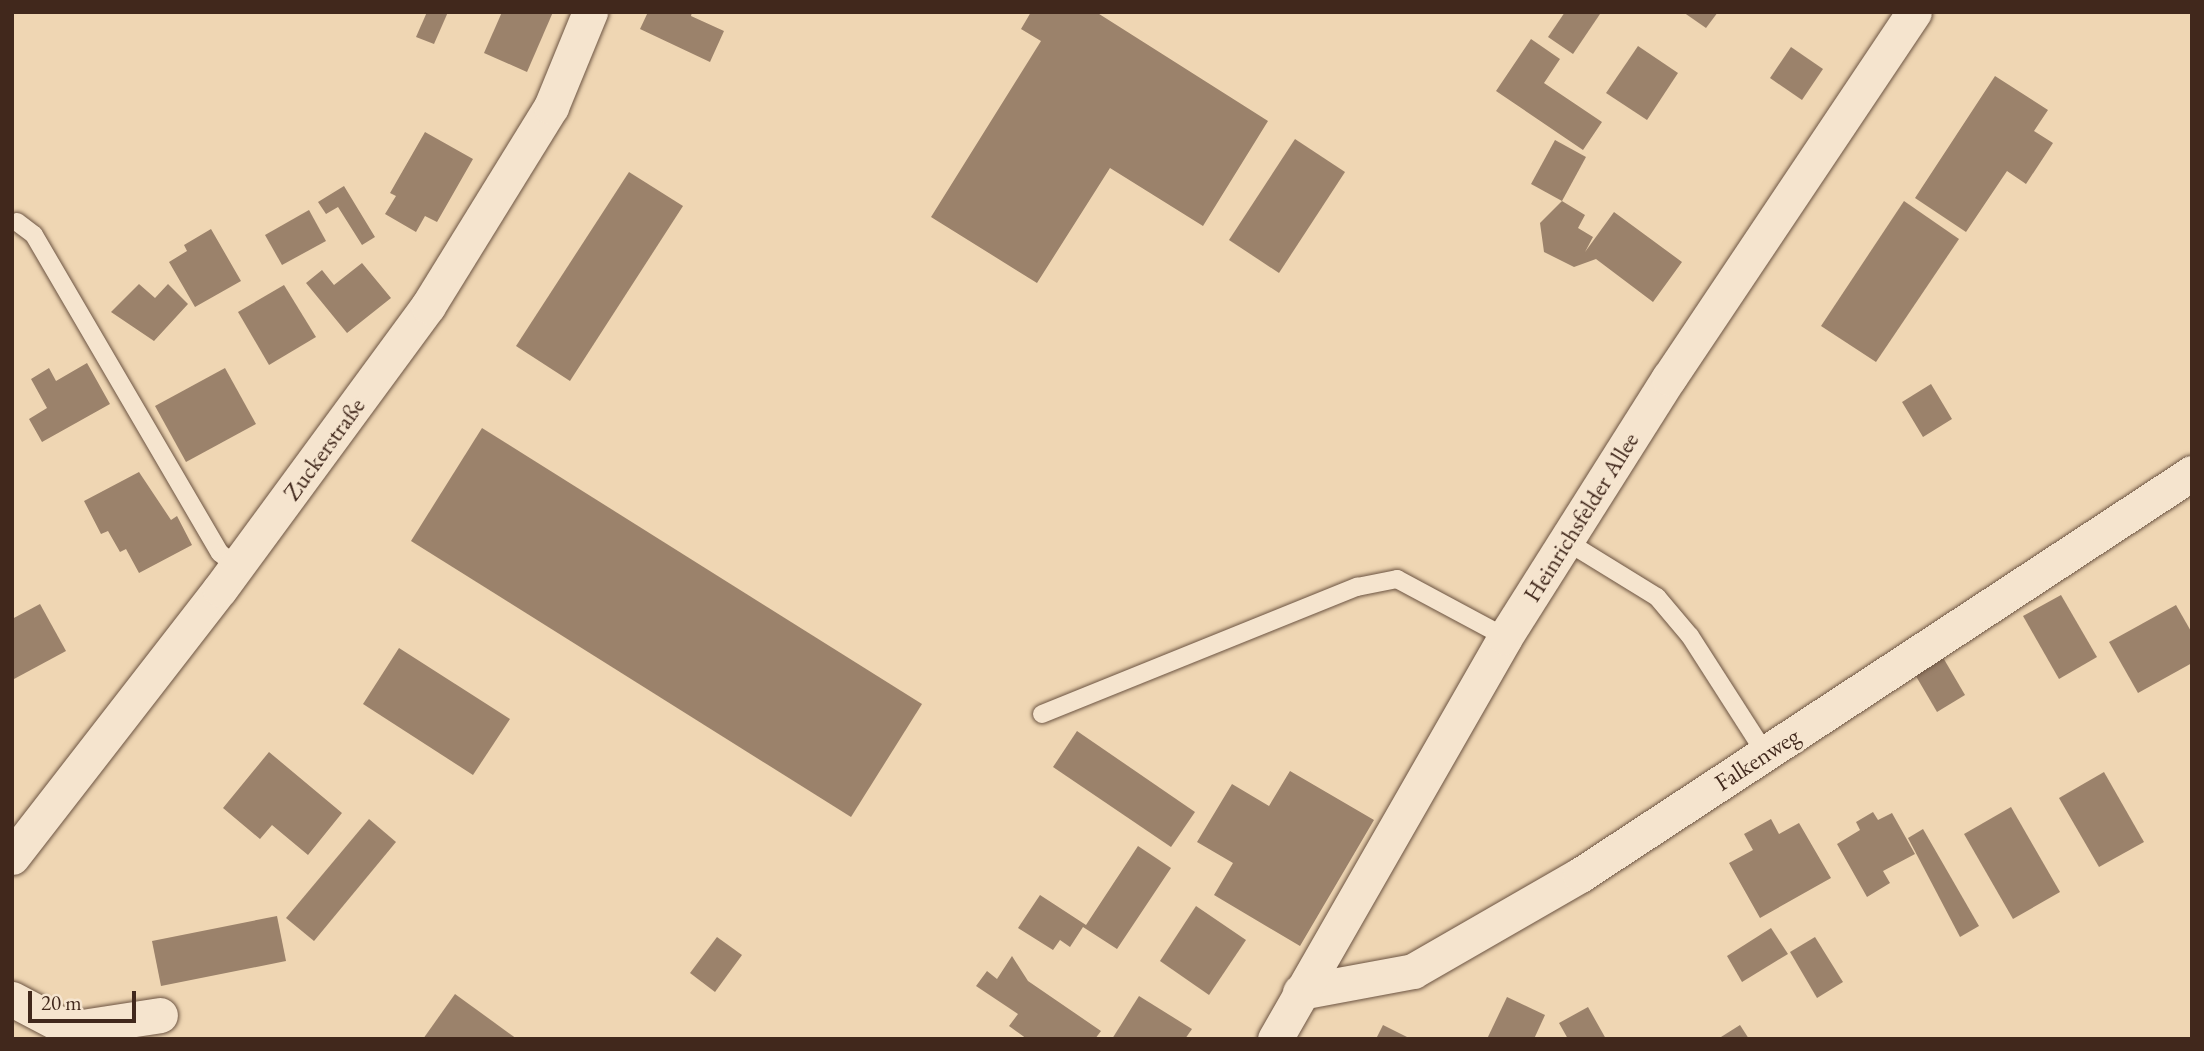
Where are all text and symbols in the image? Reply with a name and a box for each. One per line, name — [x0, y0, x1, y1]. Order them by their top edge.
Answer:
street label: Zuckerstraße — [277, 392, 371, 506]
street label: Heinrichsfelder Allee — [1517, 427, 1645, 607]
street label: Falkenweg — [1709, 721, 1805, 797]
scale bar — [32, 978, 140, 1022]
text: 20 m — [41, 989, 82, 1016]

